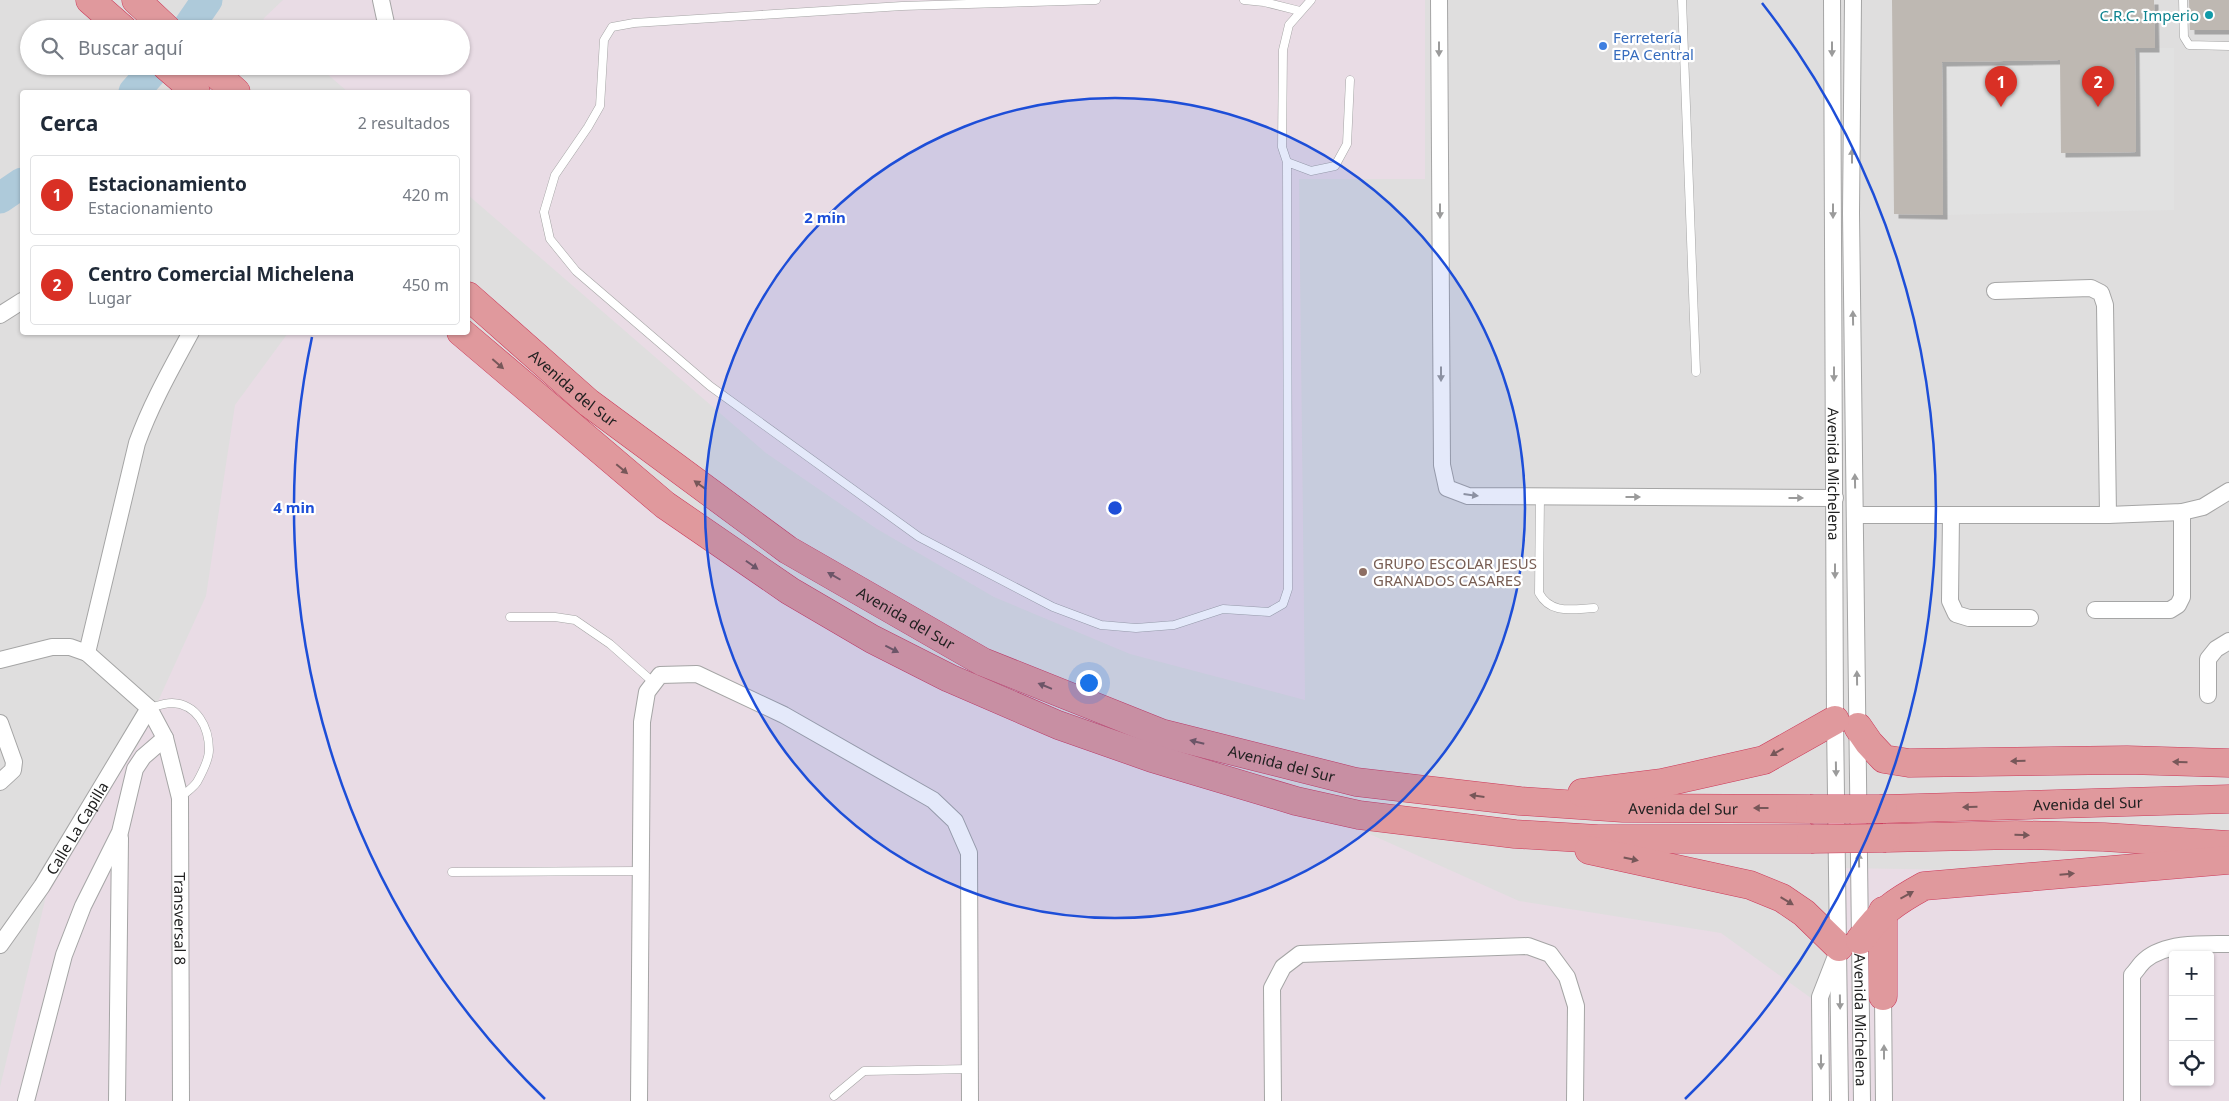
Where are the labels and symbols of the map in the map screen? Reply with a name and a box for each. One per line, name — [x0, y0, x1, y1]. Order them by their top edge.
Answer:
place label: C.R.C. Imperio — [2100, 5, 2199, 25]
marker: C.R.C. Imperio — [2203, 9, 2215, 21]
place label: Ferretería EPA Central — [1613, 27, 1694, 64]
marker: Ferretería EPA Central — [1597, 40, 1609, 52]
one-way arrow — [1435, 41, 1443, 57]
one-way arrow — [1828, 41, 1836, 57]
pin: 1 — [1985, 66, 2017, 107]
pin: 2 — [2082, 66, 2114, 107]
one-way arrow — [1848, 147, 1856, 163]
one-way arrow — [1436, 203, 1444, 219]
one-way arrow — [1829, 203, 1837, 219]
text: 2 min — [804, 207, 846, 227]
one-way arrow — [1848, 310, 1856, 326]
street label: Avenida del Sur — [525, 345, 622, 431]
one-way arrow — [491, 359, 504, 370]
one-way arrow — [1437, 366, 1445, 382]
one-way arrow — [1830, 366, 1838, 382]
street label: Avenida Michelena — [1824, 408, 1844, 540]
one-way arrow — [616, 463, 628, 474]
one-way arrow — [1850, 472, 1858, 488]
one-way arrow — [693, 480, 707, 490]
one-way arrow — [1463, 491, 1479, 499]
one-way arrow — [1626, 493, 1642, 501]
one-way arrow — [1788, 494, 1804, 502]
text: 4 min — [273, 497, 315, 517]
centre of rings — [1106, 499, 1124, 517]
place label: GRUPO ESCOLAR JESUS GRANADOS CASARES — [1373, 553, 1537, 590]
one-way arrow — [746, 560, 759, 570]
one-way arrow — [1831, 563, 1839, 579]
marker: GRUPO ESCOLAR JESUS GRANADOS CASARES — [1357, 566, 1369, 578]
one-way arrow — [828, 572, 841, 581]
street label: Avenida del Sur — [853, 582, 959, 654]
one-way arrow — [885, 645, 899, 653]
your location — [1076, 670, 1102, 696]
one-way arrow — [1853, 670, 1861, 686]
one-way arrow — [1037, 682, 1052, 690]
one-way arrow — [1190, 737, 1205, 745]
street label: Avenida del Sur — [1226, 740, 1337, 786]
one-way arrow — [1770, 748, 1784, 757]
one-way arrow — [2010, 757, 2026, 765]
one-way arrow — [2172, 757, 2188, 765]
one-way arrow — [1832, 761, 1840, 777]
street label: Calle La Capilla — [41, 778, 113, 878]
street label: Avenida del Sur — [2033, 791, 2143, 815]
one-way arrow — [1468, 792, 1484, 800]
street label: Avenida del Sur — [1628, 798, 1738, 819]
one-way arrow — [1962, 803, 1978, 811]
one-way arrow — [1753, 804, 1769, 812]
one-way arrow — [2014, 831, 2030, 839]
one-way arrow — [1855, 852, 1863, 868]
one-way arrow — [1623, 855, 1638, 863]
one-way arrow — [2059, 869, 2075, 877]
street label: Transversal 8 — [170, 872, 191, 965]
one-way arrow — [1900, 891, 1915, 899]
one-way arrow — [1780, 897, 1793, 906]
street label: Avenida Michelena — [1850, 953, 1872, 1086]
one-way arrow — [1836, 994, 1844, 1010]
one-way arrow — [1880, 1044, 1888, 1060]
one-way arrow — [1817, 1054, 1825, 1070]

